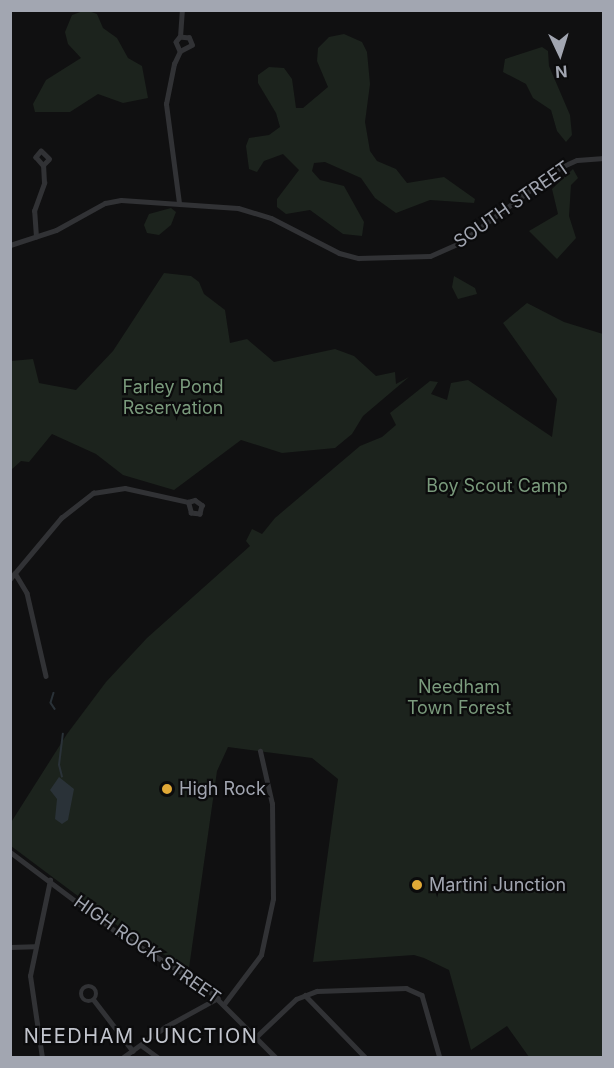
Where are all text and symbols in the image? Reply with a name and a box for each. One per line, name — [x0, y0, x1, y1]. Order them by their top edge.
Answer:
north arrow — [530, 24, 590, 84]
text: N — [554, 62, 568, 82]
street label: SOUTH STREET — [450, 157, 574, 253]
park label: Farley Pond Reservation — [123, 377, 223, 420]
park label: Boy Scout Camp — [426, 475, 568, 497]
park label: Needham Town Forest — [407, 677, 511, 720]
place label: High Rock — [179, 778, 266, 800]
marker: High Rock — [160, 782, 174, 796]
place label: Martini Junction — [429, 874, 566, 896]
marker: Martini Junction — [410, 878, 424, 892]
street label: HIGH ROCK STREET — [70, 891, 224, 1009]
district label: NEEDHAM JUNCTION — [24, 1024, 258, 1048]

